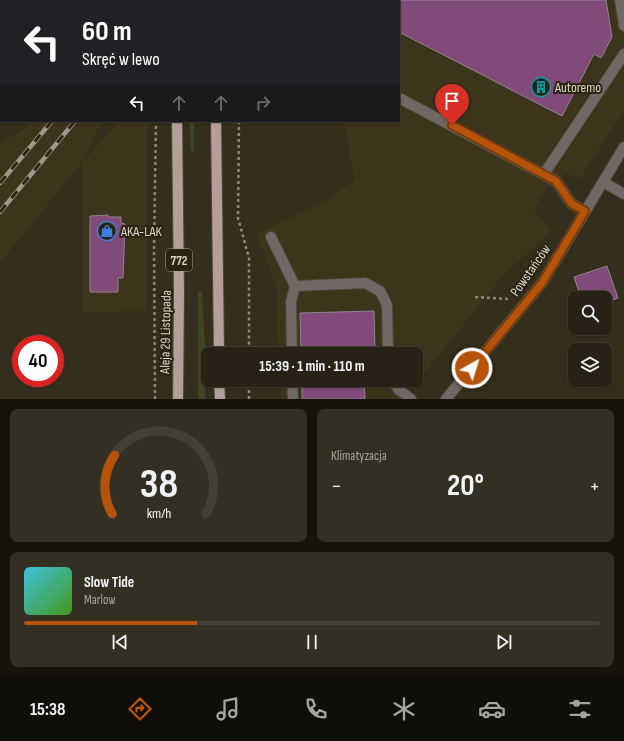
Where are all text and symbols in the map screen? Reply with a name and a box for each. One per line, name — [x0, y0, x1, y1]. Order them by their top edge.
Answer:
text: 60 m — [82, 15, 131, 48]
icon: left — [16, 16, 68, 68]
text: Skręć w lewo — [82, 49, 160, 70]
building icon: Autoremo — [530, 76, 552, 98]
place label: Autoremo — [554, 79, 601, 96]
pin — [435, 84, 469, 125]
icon: arrive — [441, 90, 463, 112]
icon: left — [126, 92, 148, 114]
icon: ahead — [168, 92, 190, 114]
icon: ahead — [210, 92, 232, 114]
icon: right — [252, 92, 274, 114]
shop icon: AKA-LAK — [96, 220, 118, 242]
place label: AKA-LAK — [120, 223, 163, 240]
street label: Powstańców — [506, 241, 554, 299]
road number: 772 — [166, 249, 192, 271]
street label: Aleja 29 Listopada — [156, 290, 175, 375]
map controls — [568, 291, 612, 387]
button: search — [568, 291, 612, 335]
speed limit sign: 40 — [12, 335, 64, 387]
button: layers — [568, 343, 612, 387]
position arrow — [451, 347, 493, 389]
text: 15:39 · 1 min · 110 m — [259, 357, 365, 376]
text: Klimatyzacja — [331, 448, 387, 464]
text: 38 — [139, 459, 178, 508]
text: 20° — [447, 468, 484, 504]
text: − — [331, 473, 342, 500]
text: + — [589, 473, 600, 500]
text: km/h — [146, 504, 171, 521]
text: Slow Tide — [84, 573, 134, 592]
text: Marlow — [84, 592, 116, 608]
icon: previous — [109, 631, 131, 653]
icon: pause — [301, 631, 323, 653]
icon: next — [493, 631, 515, 653]
icon: directions — [126, 695, 154, 723]
icon: music — [214, 695, 242, 723]
icon: phone — [302, 695, 330, 723]
icon: climate — [390, 695, 418, 723]
icon: car — [478, 695, 506, 723]
icon: filters — [566, 695, 594, 723]
text: 15:38 — [30, 699, 66, 720]

